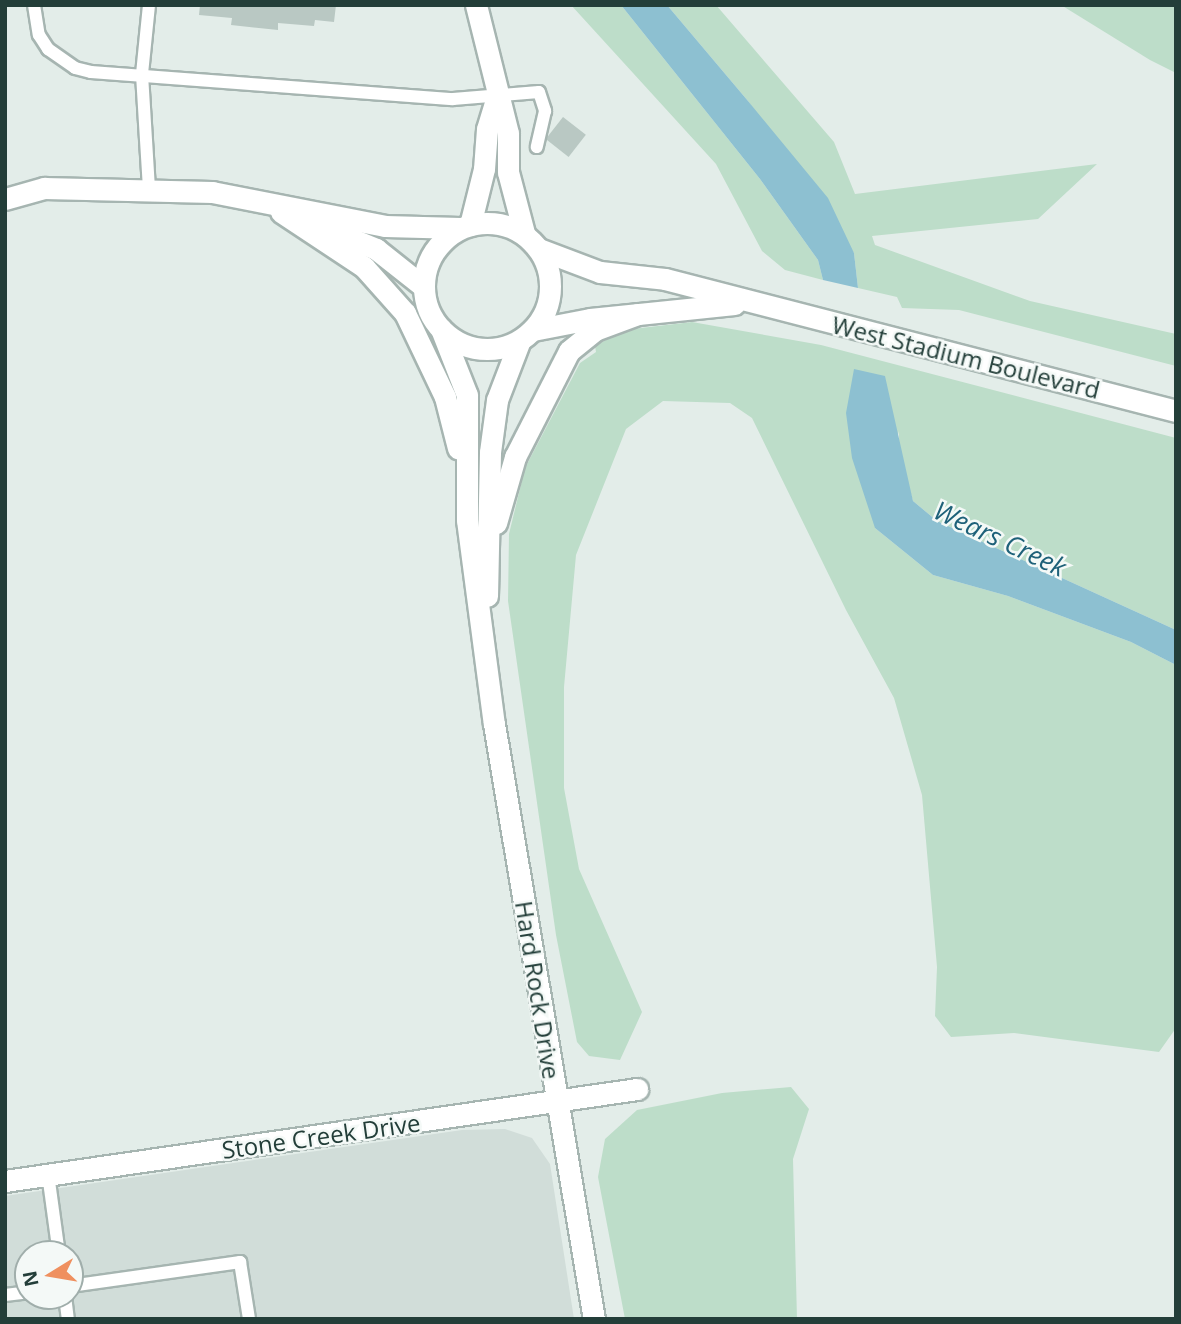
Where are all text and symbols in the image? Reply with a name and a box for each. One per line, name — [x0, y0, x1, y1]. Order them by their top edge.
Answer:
street label: West Stadium Boulevard — [829, 310, 1103, 404]
water label: Wears Creek — [929, 495, 1071, 583]
street label: Hard Rock Drive — [510, 899, 566, 1081]
street label: Stone Creek Drive — [220, 1108, 422, 1164]
north arrow — [14, 1240, 84, 1310]
text: N — [16, 1269, 45, 1289]

